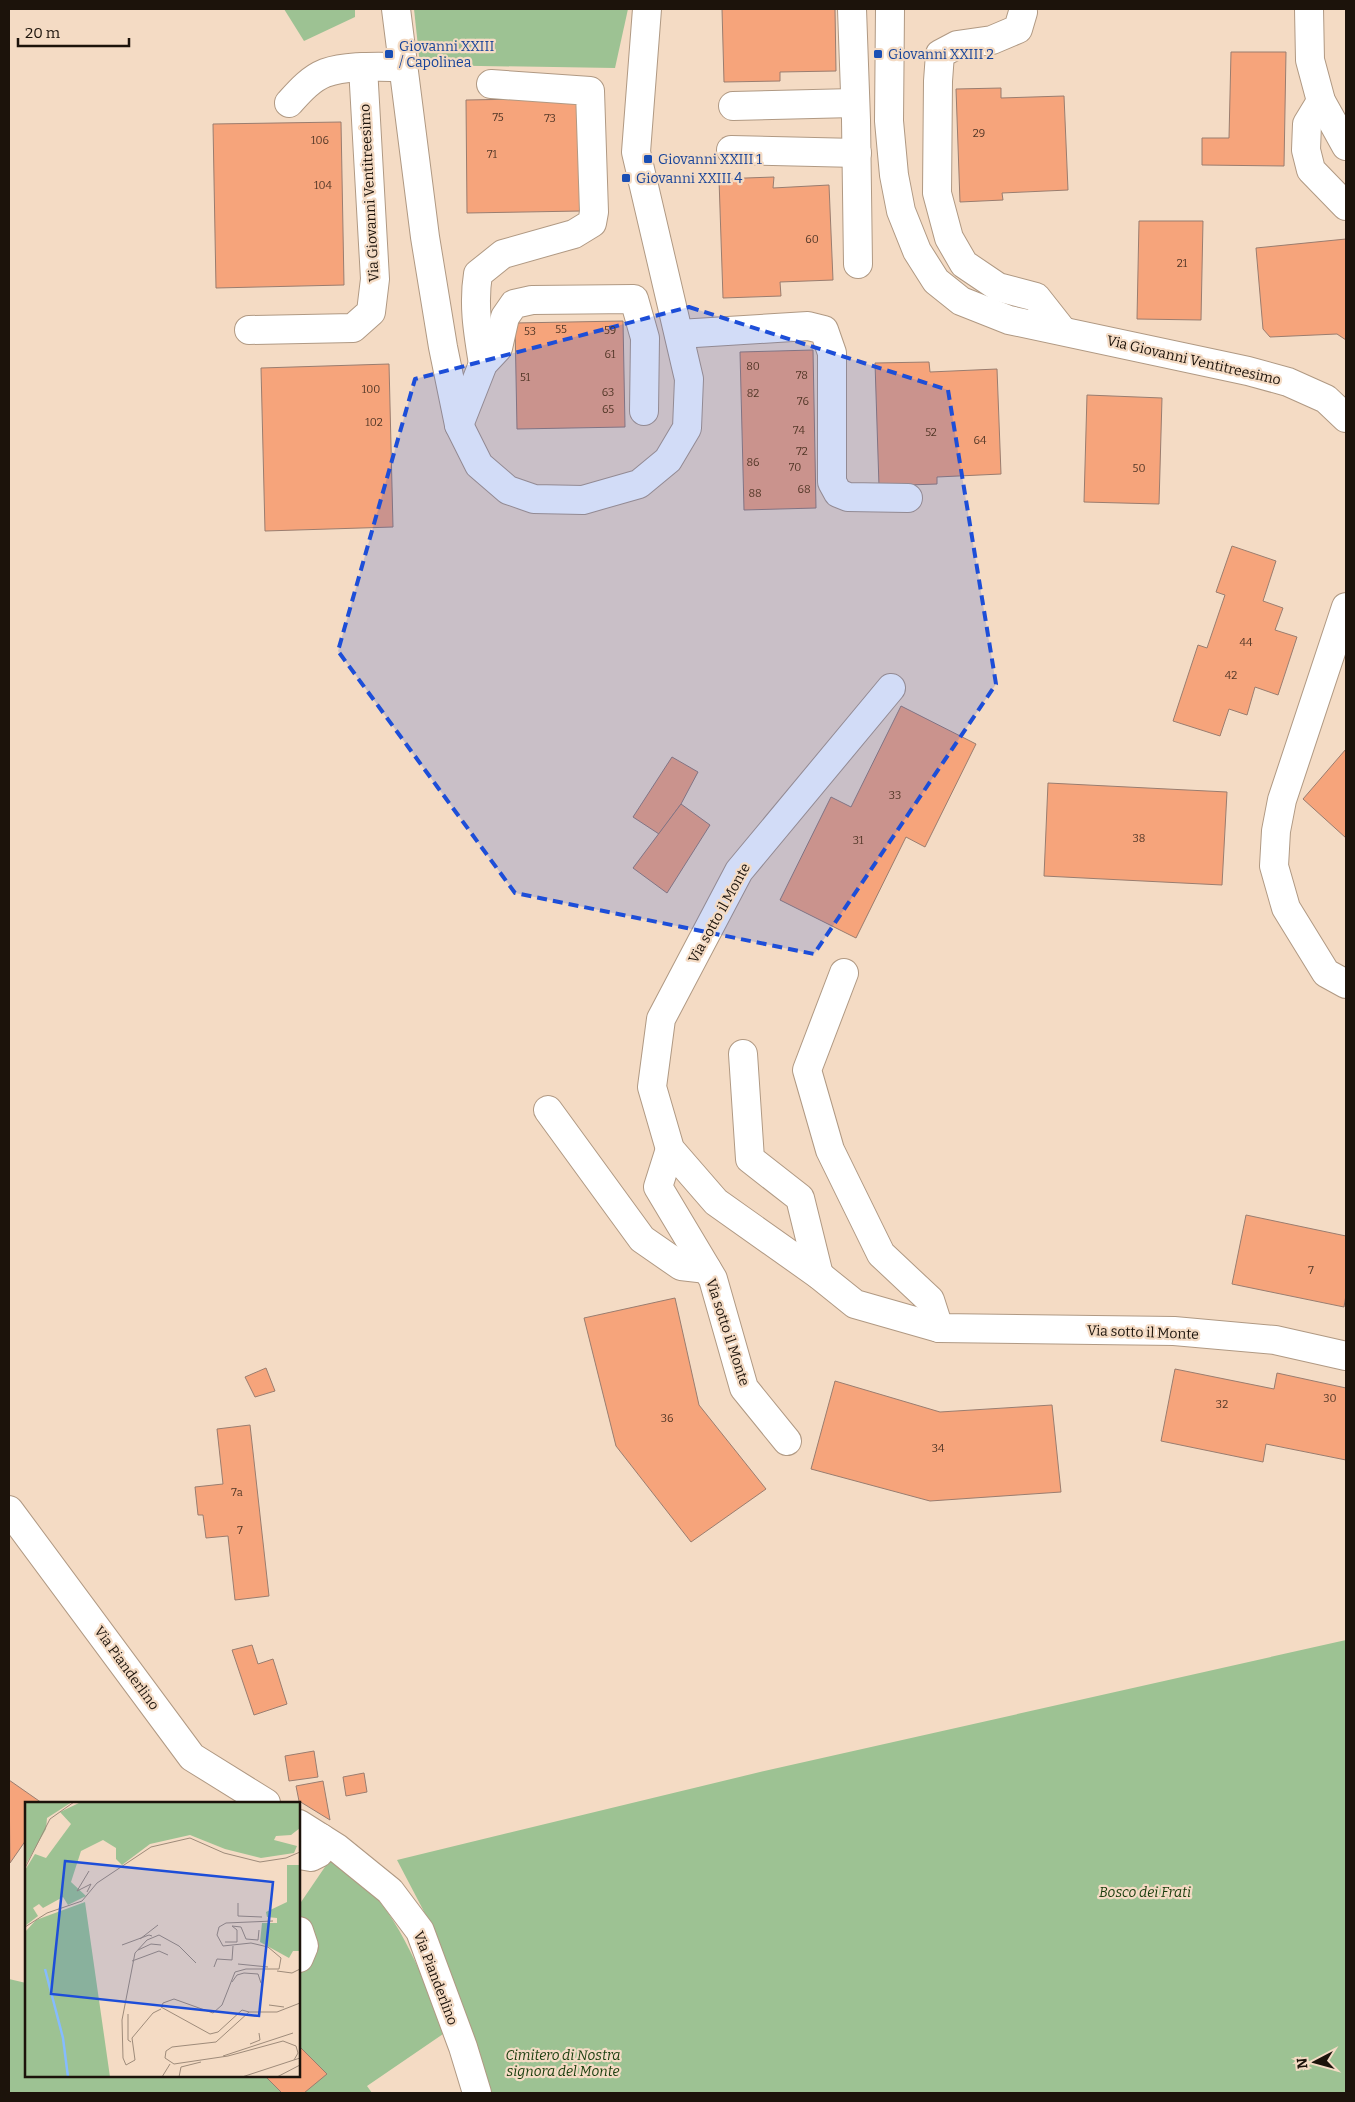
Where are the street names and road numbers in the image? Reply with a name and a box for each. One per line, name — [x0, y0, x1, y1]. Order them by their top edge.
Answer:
street label: Via Giovanni Ventitreesimo — [356, 104, 383, 282]
street label: Via Giovanni Ventitreesimo — [1105, 332, 1283, 389]
street label: Via sotto il Monte — [685, 860, 754, 966]
street label: Via sotto il Monte — [702, 1276, 753, 1388]
street label: Via sotto il Monte — [1087, 1322, 1199, 1343]
street label: Via Pianderlino — [91, 1623, 163, 1713]
street label: Via Pianderlino — [410, 1929, 461, 2028]

